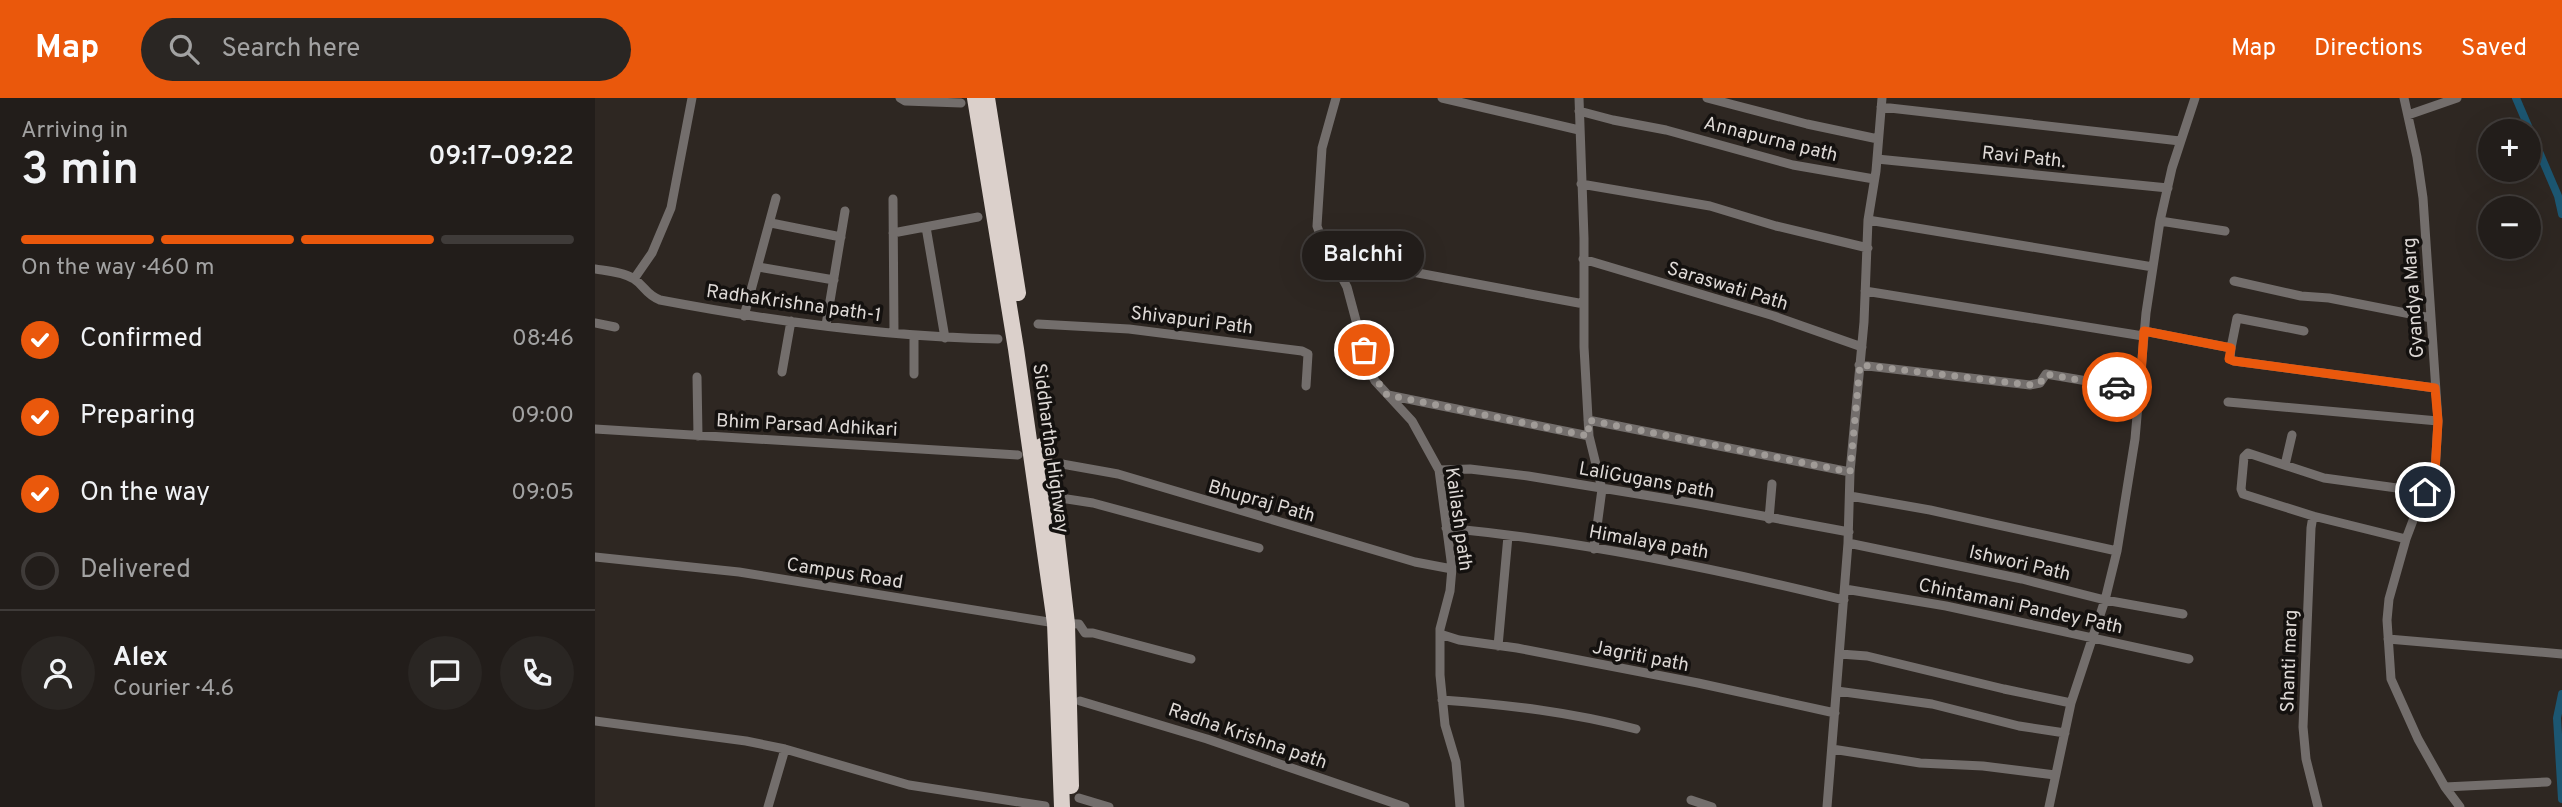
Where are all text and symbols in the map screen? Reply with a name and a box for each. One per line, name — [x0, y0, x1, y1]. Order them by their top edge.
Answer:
search box — [141, 18, 631, 81]
text: Map — [35, 28, 99, 70]
icon: search — [165, 30, 203, 68]
text: Search here — [221, 33, 360, 66]
text: Map — [2231, 34, 2276, 64]
text: Directions — [2314, 34, 2423, 64]
text: Saved — [2461, 34, 2527, 64]
street label: Annapurna path — [1701, 112, 1840, 168]
text: Arriving in — [21, 117, 128, 146]
map controls — [2478, 119, 2541, 259]
button: + — [2478, 119, 2541, 182]
text: 09:17–09:22 — [429, 141, 574, 174]
text: 3 min — [21, 142, 139, 201]
street label: Ravi Path. — [1980, 142, 2067, 174]
button: − — [2478, 196, 2541, 259]
callout: Balchhi — [1303, 231, 1425, 280]
street label: Gyandya Marg — [2398, 237, 2430, 359]
text: Balchhi — [1323, 241, 1403, 270]
text: On the way · 460 m — [21, 254, 214, 283]
street label: Saraswati Path — [1664, 257, 1791, 317]
street label: RadhaKrishna path-1 — [704, 280, 883, 328]
street label: Shivapuri Path — [1129, 302, 1254, 340]
pin — [1334, 320, 1394, 380]
icon: check — [21, 321, 59, 359]
text: Confirmed — [80, 323, 203, 356]
text: 08:46 — [512, 325, 574, 354]
icon: bag — [1345, 331, 1383, 369]
courier — [2082, 352, 2152, 422]
street label: Siddhartha Highway — [1026, 362, 1074, 535]
icon: car — [2098, 368, 2136, 406]
icon: check — [21, 398, 59, 436]
text: Preparing — [80, 400, 195, 433]
text: 09:00 — [511, 402, 574, 431]
street label: Bhim Parsad Adhikari — [715, 409, 898, 443]
street label: LaliGugans path — [1577, 457, 1716, 505]
pin — [2395, 462, 2455, 522]
street label: Kailash path — [1439, 466, 1477, 573]
icon: home — [2406, 473, 2444, 511]
icon: check — [21, 475, 59, 513]
street label: Bhupraj Path — [1205, 475, 1318, 529]
text: On the way — [80, 477, 210, 510]
text: 09:05 — [511, 479, 574, 508]
street label: Himalaya path — [1587, 521, 1711, 565]
street label: Ishwori Path — [1966, 541, 2073, 587]
street label: Campus Road — [785, 553, 905, 595]
text: Delivered — [80, 554, 191, 587]
street label: Chintamani Pandey Path — [1916, 574, 2125, 640]
street label: Shanti marg — [2276, 609, 2304, 713]
button: person — [21, 636, 95, 710]
button: chat — [408, 636, 482, 710]
button: phone — [500, 636, 574, 710]
street label: Jagriti path — [1590, 636, 1691, 678]
text: Alex — [113, 642, 168, 675]
text: Courier · 4.6 — [113, 675, 234, 704]
street label: Radha Krishna path — [1165, 698, 1330, 775]

